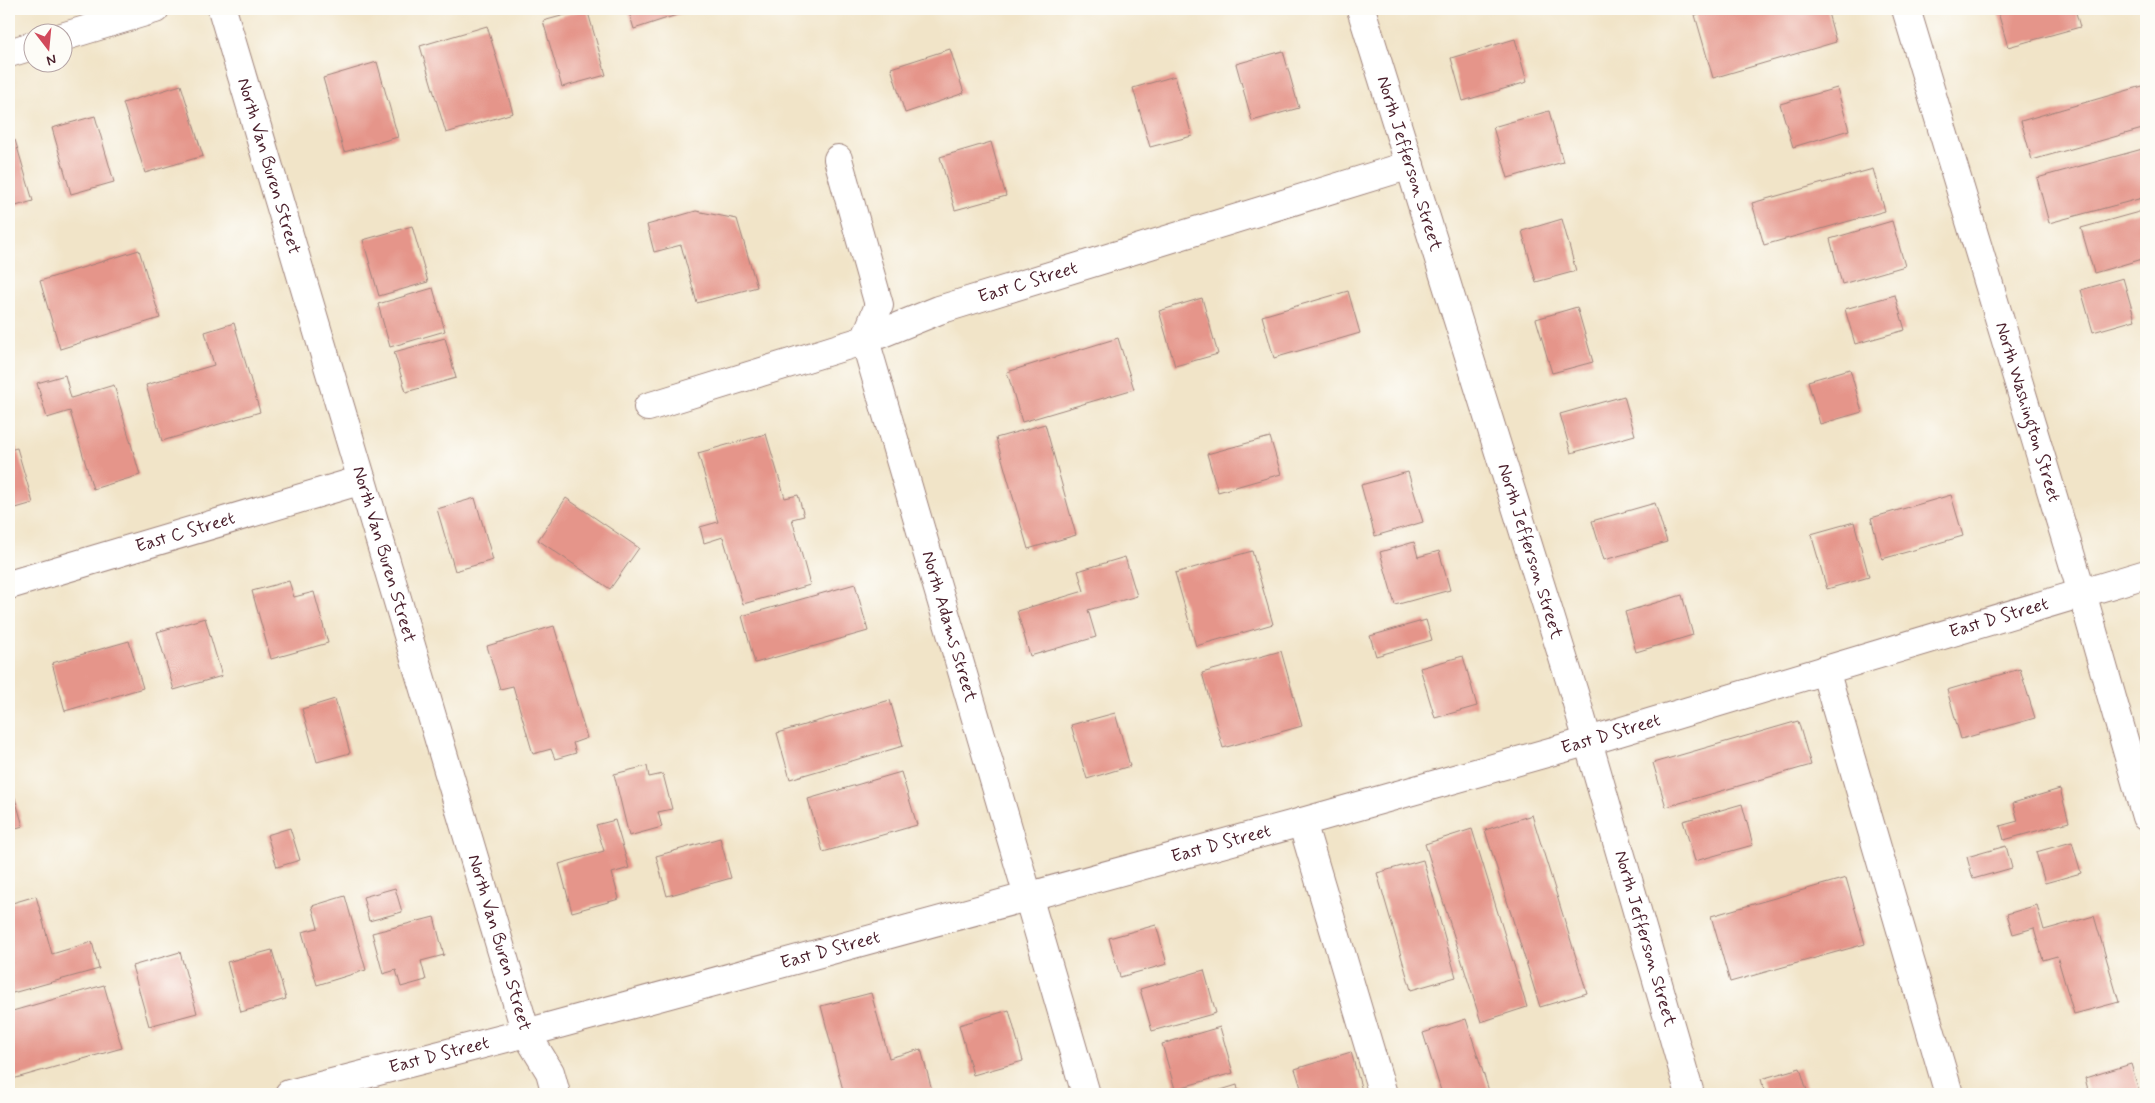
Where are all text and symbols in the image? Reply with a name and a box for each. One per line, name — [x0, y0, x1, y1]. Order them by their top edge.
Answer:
north arrow — [22, 22, 72, 72]
text: N — [44, 50, 58, 69]
street label: North Jefferson Street — [1371, 73, 1448, 255]
street label: North Van Buren Street — [231, 75, 306, 257]
street label: East C Street — [975, 256, 1081, 309]
street label: North Washington Street — [1989, 319, 2066, 505]
street label: North Jefferson Street — [1491, 461, 1569, 642]
street label: North Van Buren Street — [346, 463, 421, 646]
street label: East C Street — [133, 506, 238, 559]
street label: North Adams Street — [916, 548, 983, 705]
street label: East D Street — [1946, 592, 2052, 644]
street label: East D Street — [1558, 708, 1664, 760]
street label: East D Street — [1168, 819, 1274, 869]
street label: North Jefferson Street — [1608, 848, 1682, 1030]
street label: North Van Buren Street — [462, 852, 537, 1034]
street label: East D Street — [778, 925, 883, 975]
street label: East D Street — [387, 1031, 492, 1080]

